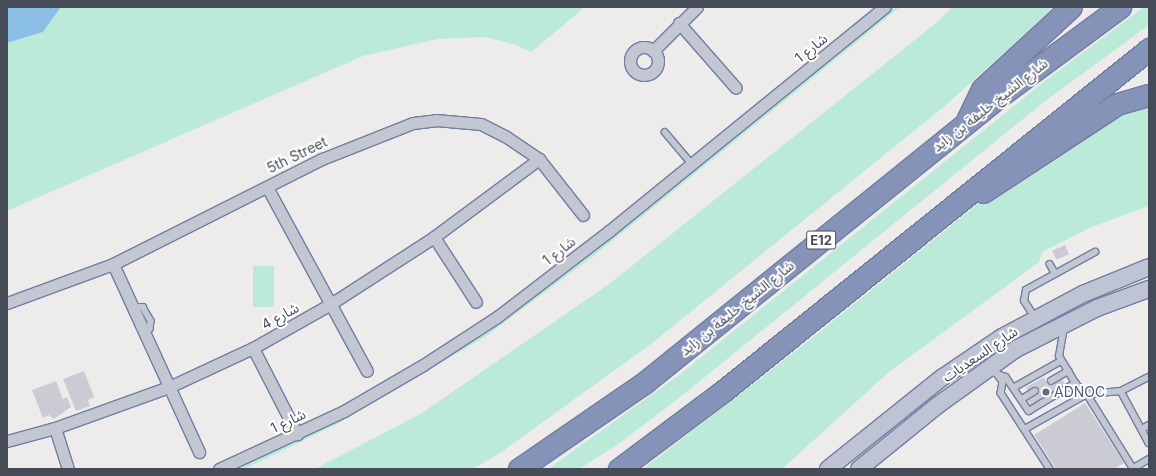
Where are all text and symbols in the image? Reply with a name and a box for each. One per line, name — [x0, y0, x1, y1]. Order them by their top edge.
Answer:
street label: شارع 1 — [791, 30, 831, 66]
street label: شارع الشيخ خليفة بن زايد — [929, 55, 1051, 155]
street label: 5th Street — [264, 133, 330, 177]
road number: E12 — [806, 229, 836, 251]
street label: شارع 1 — [539, 233, 579, 269]
street label: شارع الشيخ خليفة بن زايد — [677, 257, 797, 359]
street label: شارع 4 — [258, 299, 302, 333]
street label: شارع السعديات — [939, 323, 1021, 385]
place label: ADNOC — [1054, 384, 1105, 400]
marker: ADNOC — [1041, 387, 1051, 397]
street label: شارع 1 — [268, 405, 308, 437]

